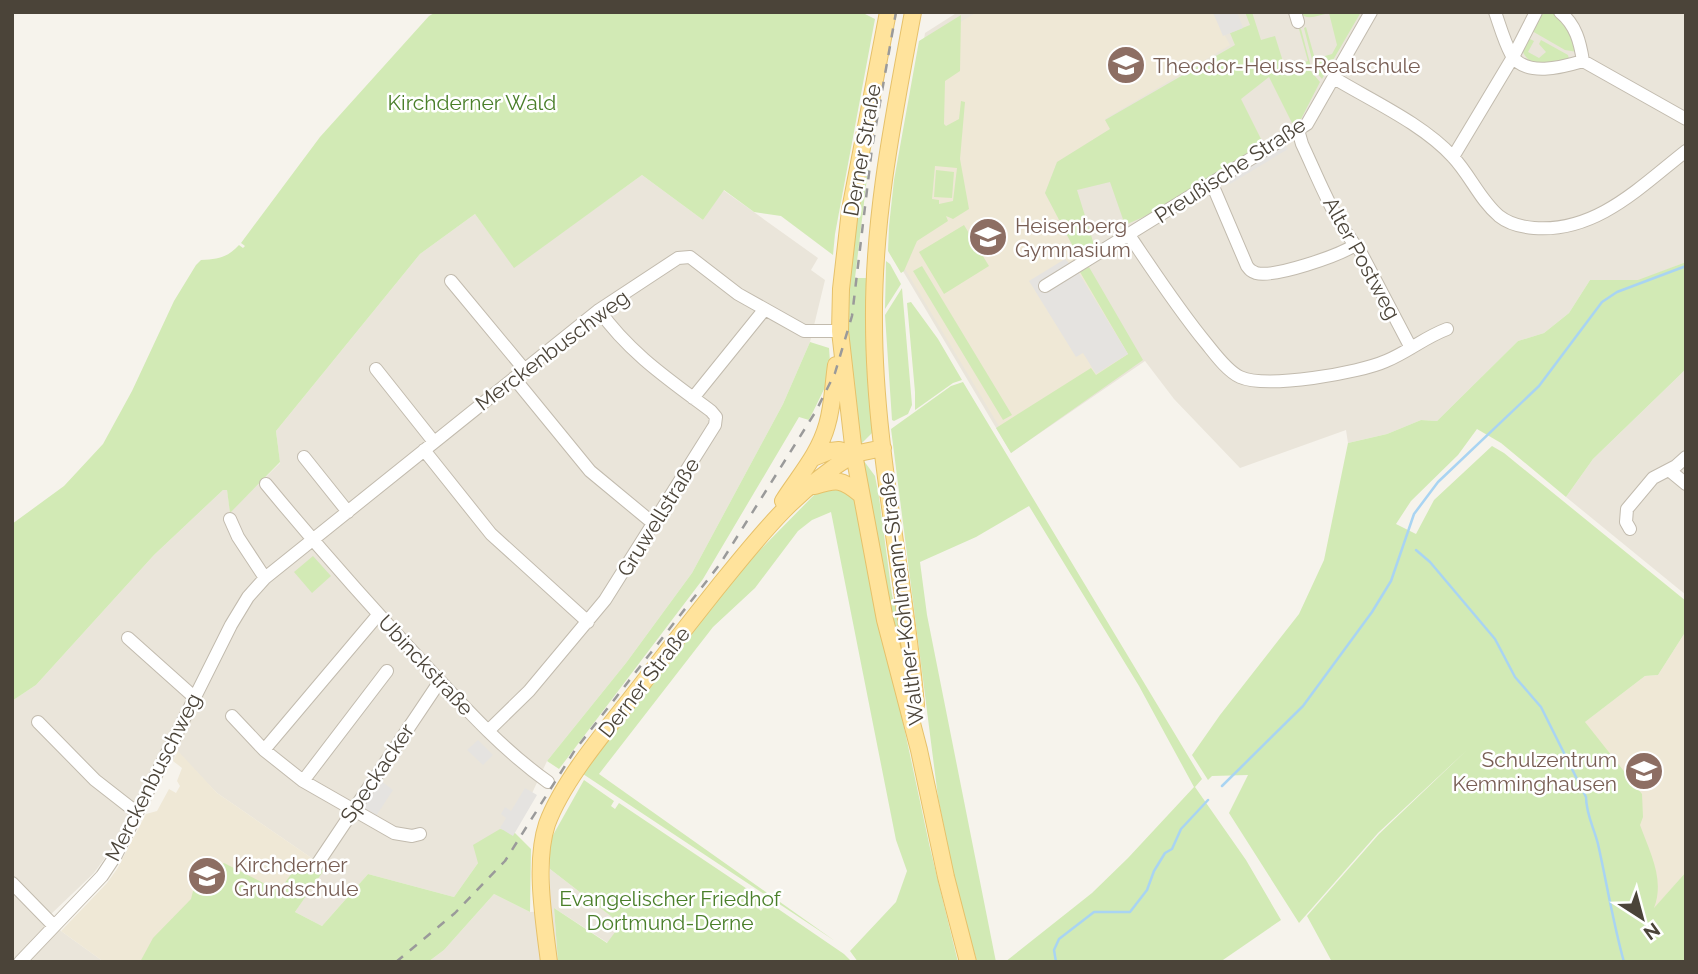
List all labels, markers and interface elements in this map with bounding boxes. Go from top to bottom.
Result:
school or university icon: Theodor-Heuss-Realschule [1105,44,1147,86]
place label: Theodor-Heuss-Realschule [1153,53,1420,78]
street label: Derner Straße [838,82,886,218]
park label: Kirchderner Wald [388,90,556,115]
street label: Preußische Straße [1150,112,1310,228]
street label: Alter Postweg [1318,193,1406,323]
place label: Heisenberg Gymnasium [1015,213,1131,262]
school or university icon: Heisenberg Gymnasium [967,216,1009,258]
street label: Merckenbuschweg [470,284,634,416]
street label: Gruwellstraße [612,453,704,581]
street label: Walther-Kohlmann-Straße [873,471,929,727]
street label: Ubinckstraße [373,610,479,720]
street label: Derner Straße [593,622,695,742]
street label: Merckenbuschweg [100,689,206,865]
street label: Speckacker [335,718,420,827]
place label: Schulzentrum Kemminghausen [1453,747,1617,796]
school or university icon: Schulzentrum Kemminghausen [1623,750,1665,792]
place label: Kirchderner Grundschule [234,852,359,901]
school or university icon: Kirchderner Grundschule [186,855,228,897]
north arrow [1607,883,1677,953]
park label: Evangelischer Friedhof Dortmund-Derne [559,886,782,935]
text: N [1640,919,1664,945]

